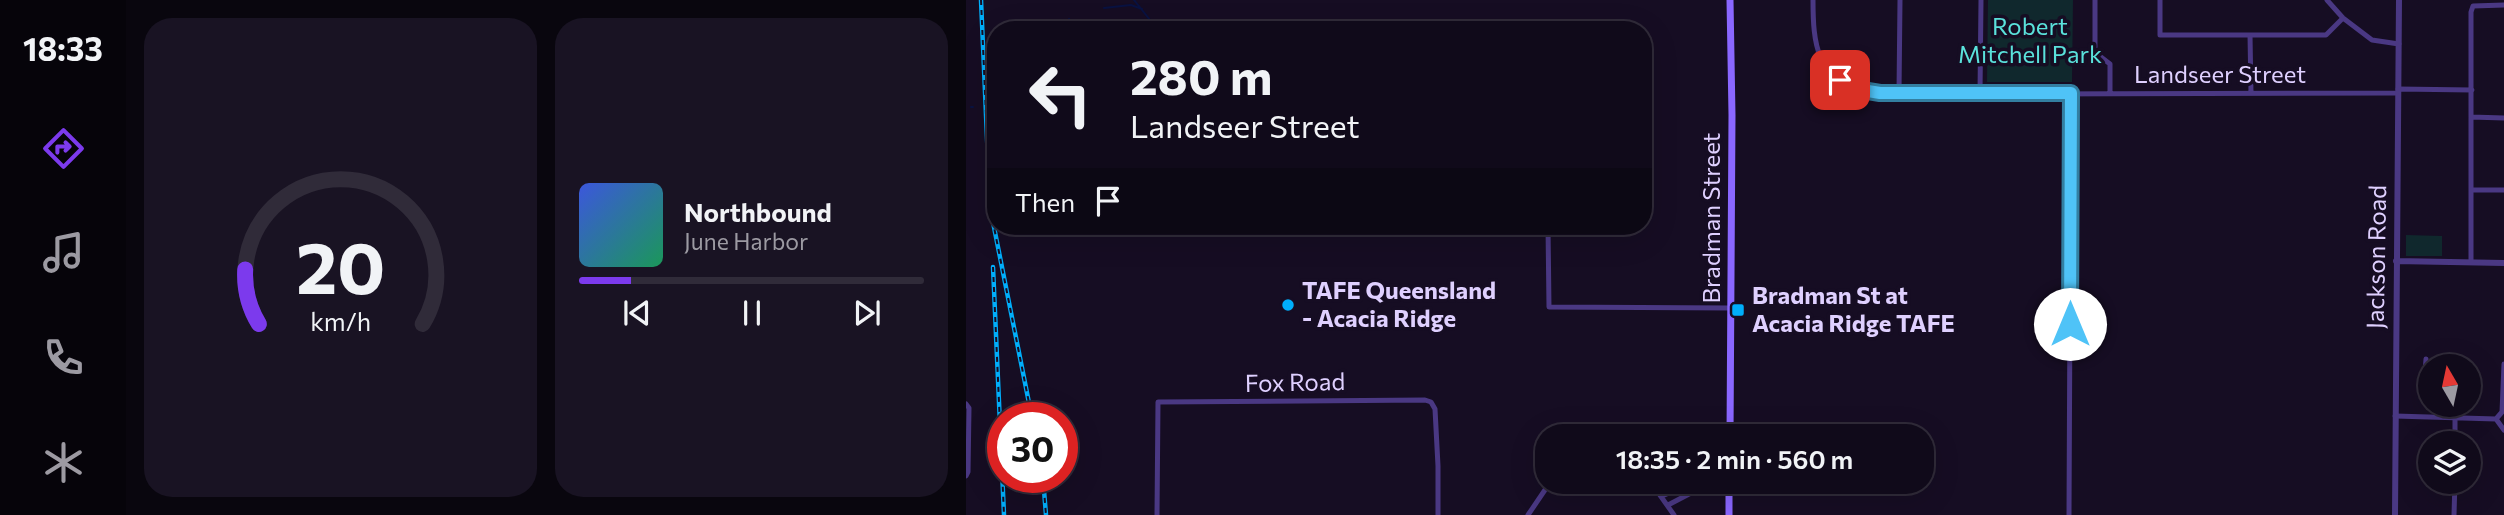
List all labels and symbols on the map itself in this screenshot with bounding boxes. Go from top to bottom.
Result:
park label: Robert Mitchell Park [1958,11,2102,68]
pin [1810,50,1870,110]
street label: Landseer Street [2134,59,2306,88]
street label: Bradman Street [1696,132,1725,303]
street label: Jackson Road [2360,185,2391,329]
place label: TAFE Queensland - Acacia Ridge [1302,275,1496,332]
place label: Bradman St at Acacia Ridge TAFE [1752,280,1955,337]
position arrow [2033,287,2107,361]
marker: TAFE Queensland - Acacia Ridge [1280,297,1296,313]
marker: Bradman St at Acacia Ridge TAFE [1730,302,1746,318]
north arrow [2418,354,2482,416]
street label: Fox Road [1245,366,1345,397]
speed limit sign: 30 [987,402,1078,493]

